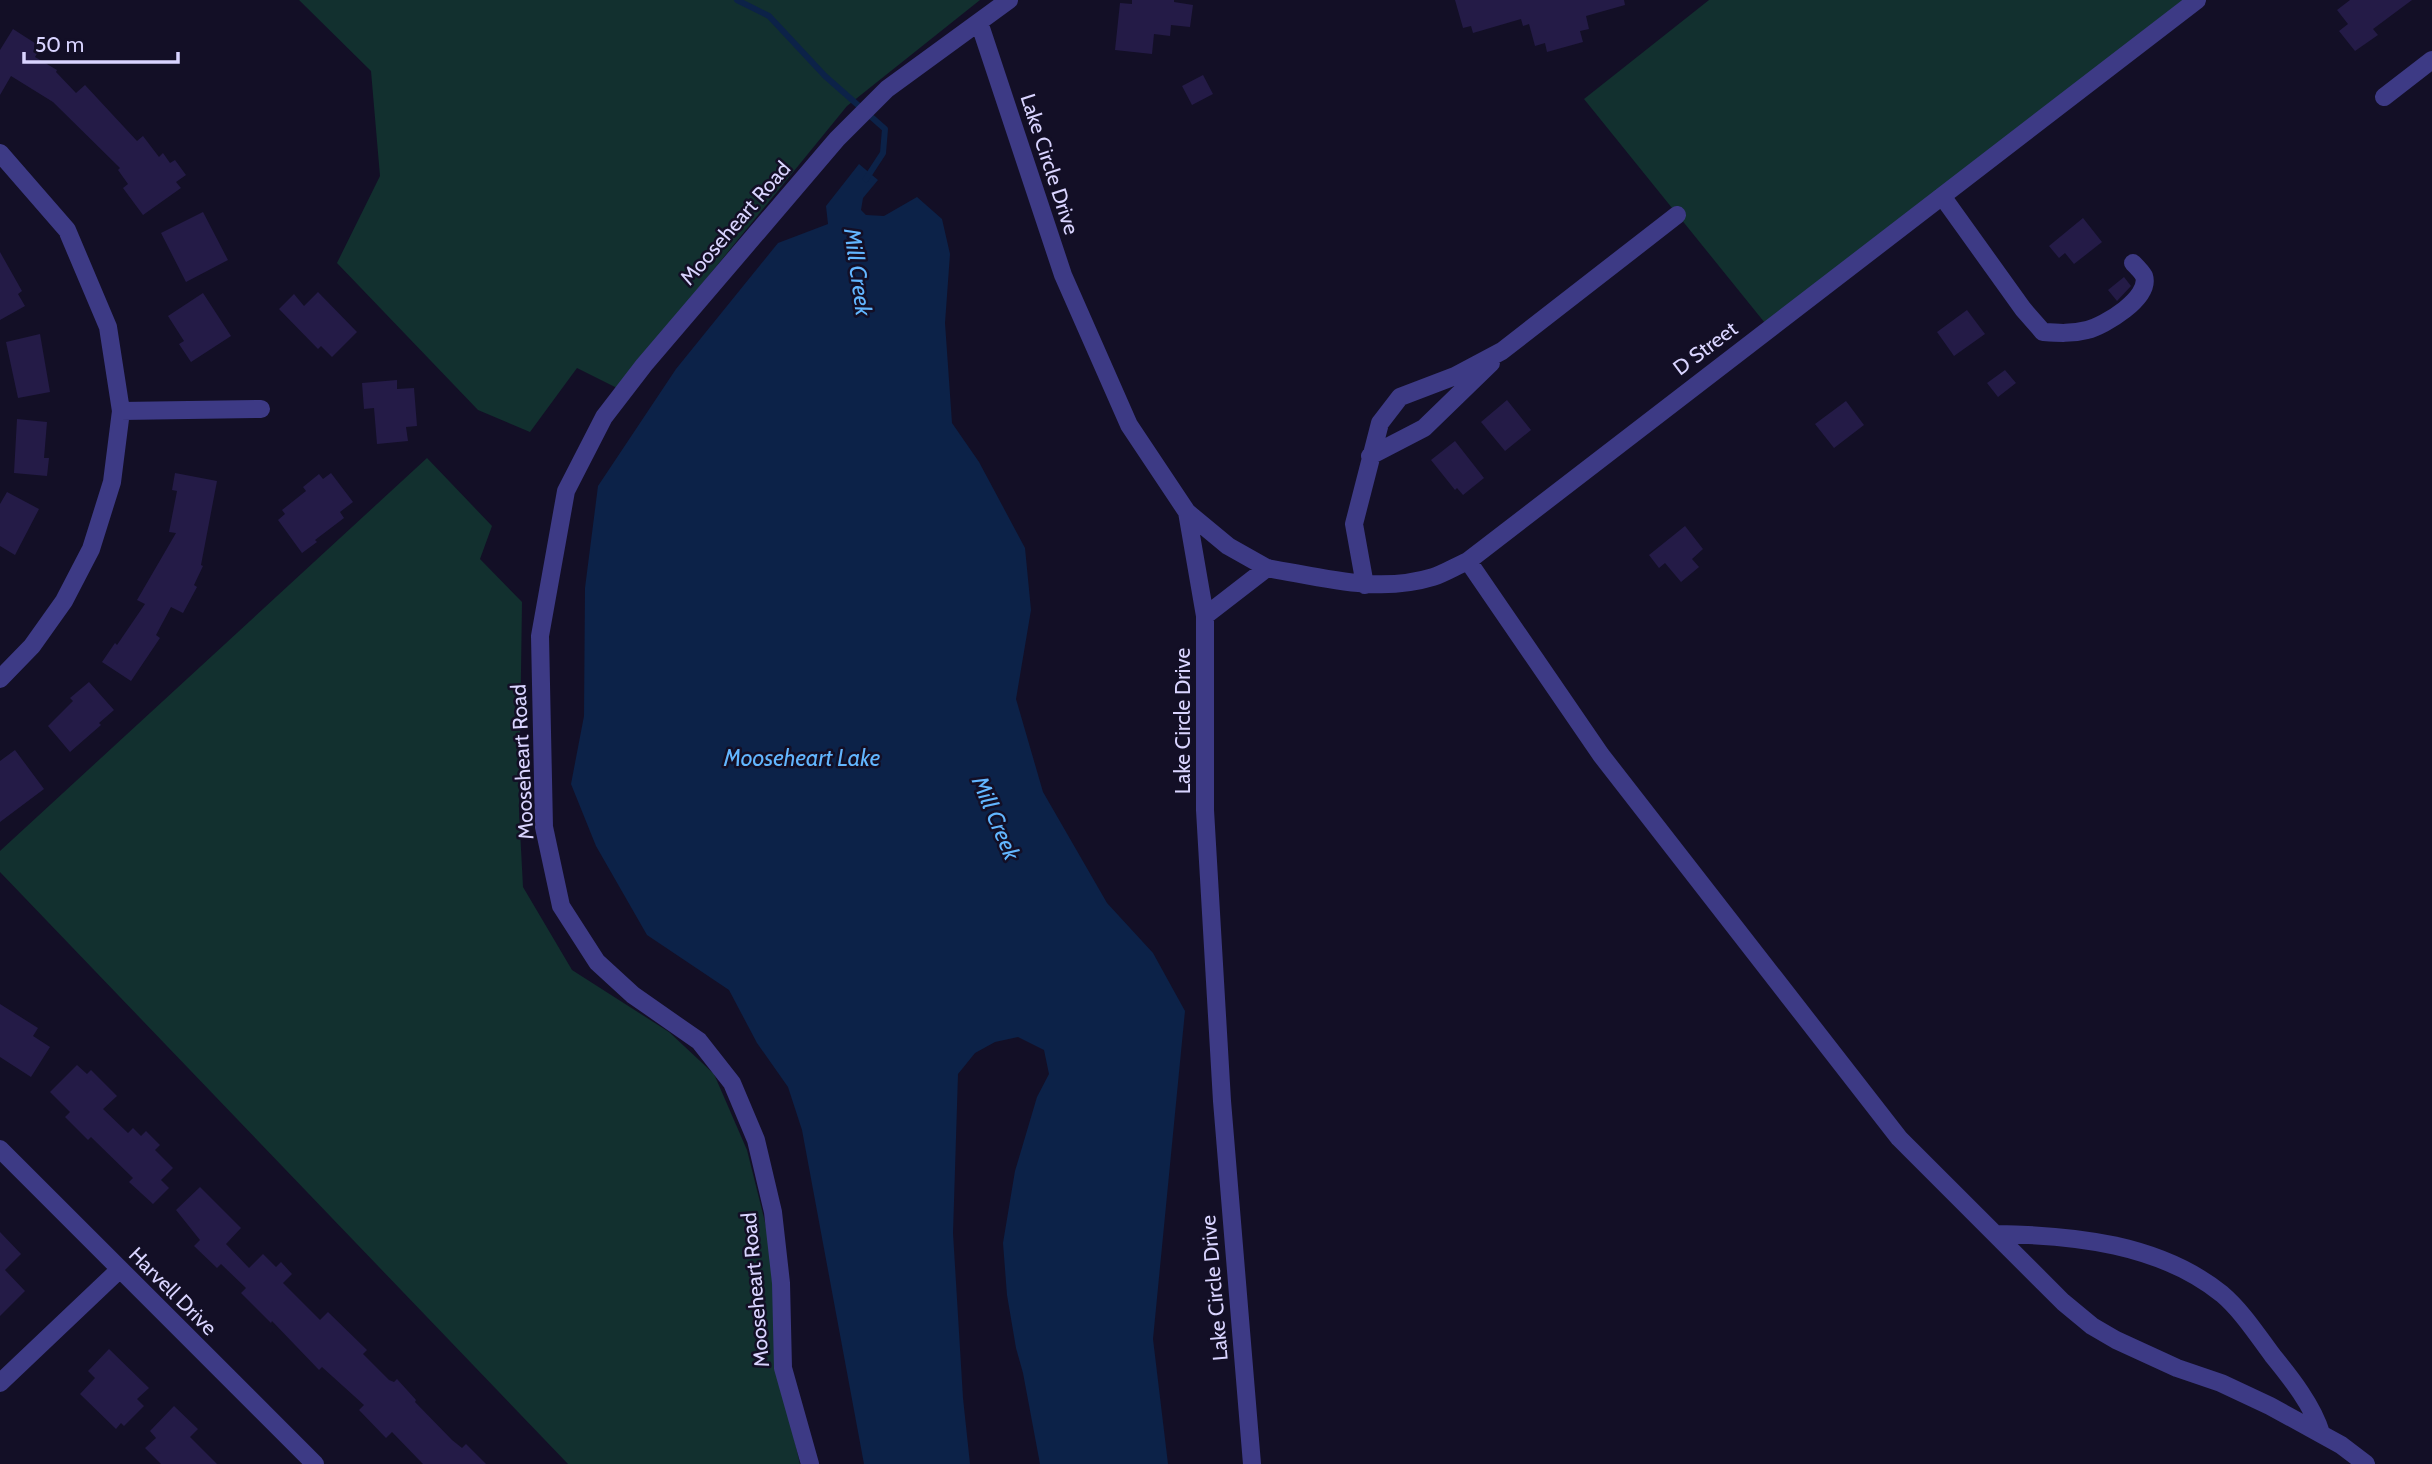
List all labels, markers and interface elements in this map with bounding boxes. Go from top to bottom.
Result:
scale bar [24,21,178,65]
text: 50 m [35,32,84,57]
street label: Lake Circle Drive [1015,91,1085,238]
street label: Mooseheart Road [675,156,795,290]
water label: Mill Creek [838,225,878,319]
street label: D Street [1668,316,1742,380]
street label: Lake Circle Drive [1170,648,1195,794]
street label: Mooseheart Road [505,684,539,840]
water label: Mooseheart Lake [723,744,880,772]
water label: Mill Creek [965,771,1027,865]
street label: Mooseheart Road [736,1211,774,1369]
street label: Lake Circle Drive [1195,1214,1233,1362]
street label: Harvell Drive [124,1242,222,1340]

